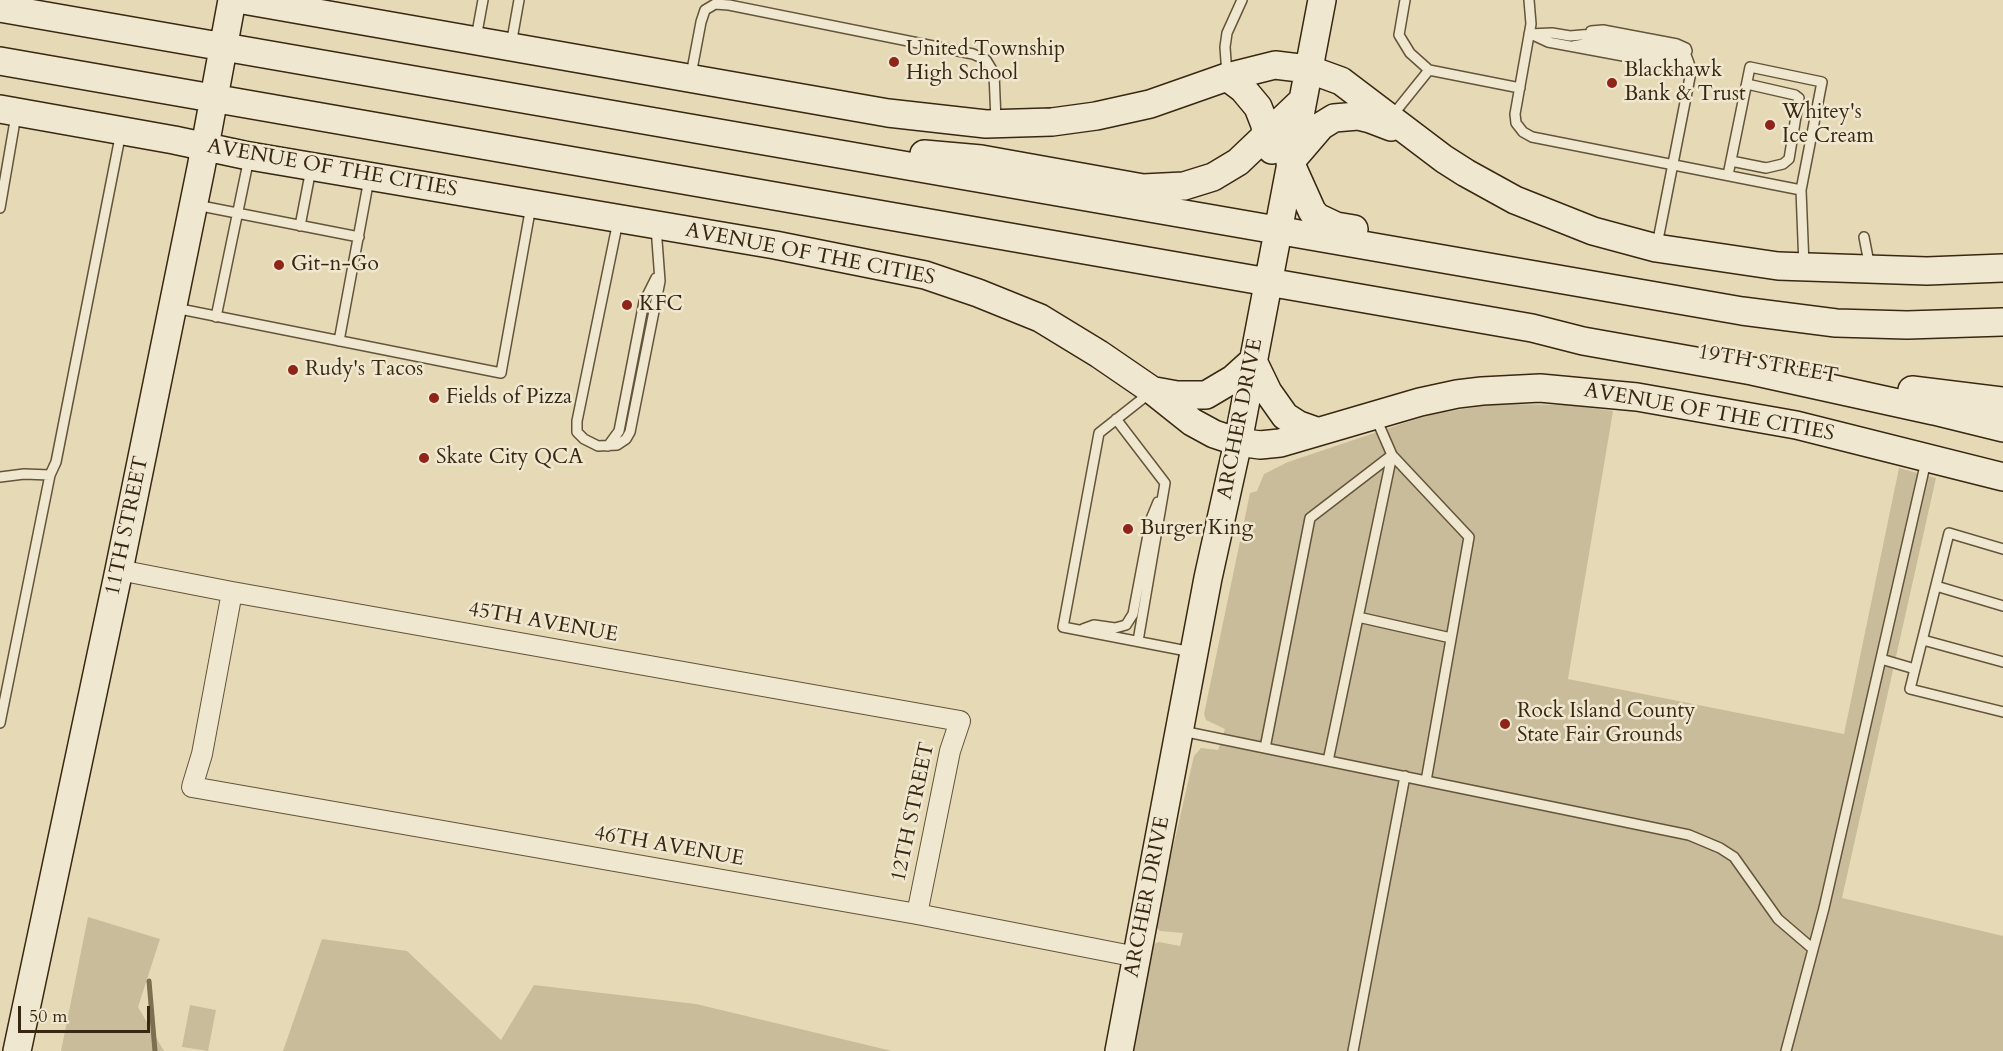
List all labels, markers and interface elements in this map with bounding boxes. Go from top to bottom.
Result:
place label: United Township High School [906,37,1065,87]
marker: United Township High School [887,55,901,69]
place label: Blackhawk Bank & Trust [1624,58,1746,108]
marker: Blackhawk Bank & Trust [1605,76,1619,90]
place label: Whitey's Ice Cream [1782,100,1874,150]
marker: Whitey's Ice Cream [1763,118,1777,132]
street label: AVENUE OF THE CITIES [205,135,459,203]
street label: AVENUE OF THE CITIES [683,218,937,292]
place label: Git-n-Go [291,252,379,278]
marker: Git-n-Go [272,258,286,272]
place label: KFC [639,292,683,318]
marker: KFC [620,298,634,312]
street label: ARCHER DRIVE [1213,336,1269,502]
street label: 19TH STREET [1696,340,1840,390]
place label: Rudy's Tacos [305,357,423,383]
marker: Rudy's Tacos [286,363,300,377]
street label: AVENUE OF THE CITIES [1582,379,1836,447]
place label: Fields of Pizza [446,385,572,411]
marker: Fields of Pizza [427,391,441,405]
place label: Skate City QCA [436,445,583,471]
marker: Skate City QCA [417,451,431,465]
street label: 11TH STREET [101,454,155,598]
place label: Burger King [1140,516,1253,542]
marker: Burger King [1121,522,1135,536]
street label: 45TH AVENUE [466,597,620,649]
place label: Rock Island County State Fair Grounds [1517,699,1695,749]
marker: Rock Island County State Fair Grounds [1498,717,1512,731]
street label: 12TH STREET [887,740,941,884]
street label: ARCHER DRIVE [1120,814,1176,980]
street label: 46TH AVENUE [592,821,746,873]
scale bar [21,994,153,1032]
text: 50 m [29,1004,68,1029]

